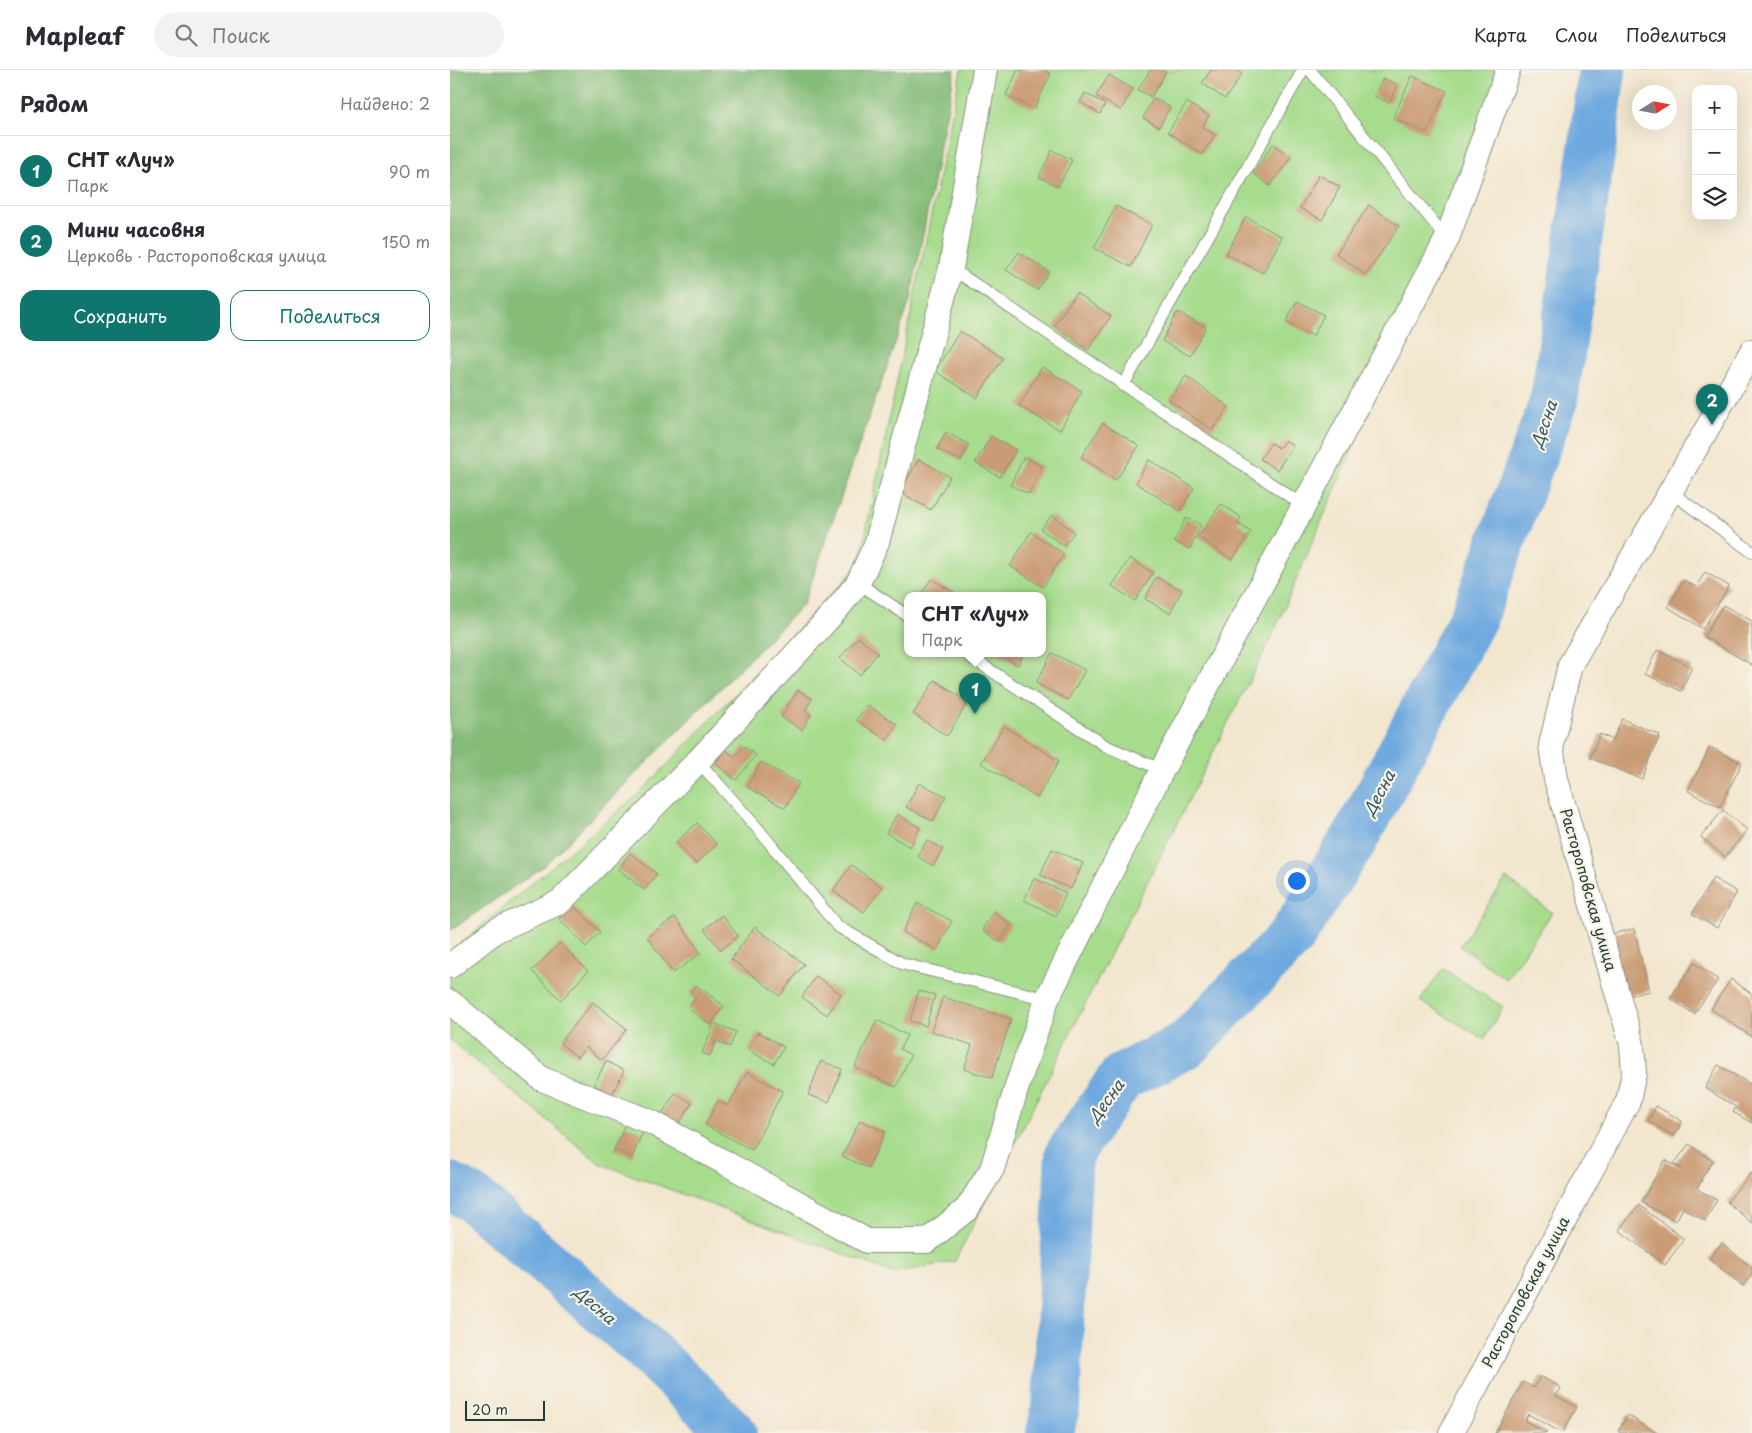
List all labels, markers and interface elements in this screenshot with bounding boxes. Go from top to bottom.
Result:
search box [154,12,504,57]
text: Mapleaf [25,17,124,53]
icon: search [172,21,200,49]
text: Поиск [212,21,270,49]
text: Карта [1474,21,1527,48]
text: Слои [1555,21,1598,48]
text: Поделиться [1626,21,1727,48]
north arrow [1632,85,1677,130]
map controls [1692,85,1737,220]
button: + [1692,85,1737,130]
text: Рядом [20,87,88,119]
text: Найдено: 2 [340,91,430,115]
button: − [1692,130,1737,175]
text: СНТ «Луч» [67,145,174,173]
text: 1 [32,159,40,183]
text: 90 m [389,159,430,183]
text: Парк [67,173,108,197]
button: layers [1692,175,1737,220]
text: Мини часовня [67,215,205,243]
text: 2 [30,229,42,253]
text: 150 m [382,229,430,253]
text: Церковь · Растороповская улица [67,243,326,267]
button: Сохранить [20,290,220,341]
button: Поделиться [230,290,430,341]
pin: 2 [1696,384,1728,425]
water label: Десна [1523,396,1563,452]
popup [904,592,1046,657]
text: СНТ «Луч» [921,599,1029,627]
text: Парк [921,627,963,651]
pin: 1 [959,673,991,714]
water label: Десна [1355,765,1401,821]
street label: Растороповская улица [1555,806,1624,974]
your location [1284,868,1310,894]
water label: Десна [1080,1073,1130,1129]
street label: Растороповская улица [1475,1211,1575,1371]
water label: Десна [568,1278,623,1330]
scale bar [465,1398,545,1421]
text: 20 m [472,1399,508,1420]

